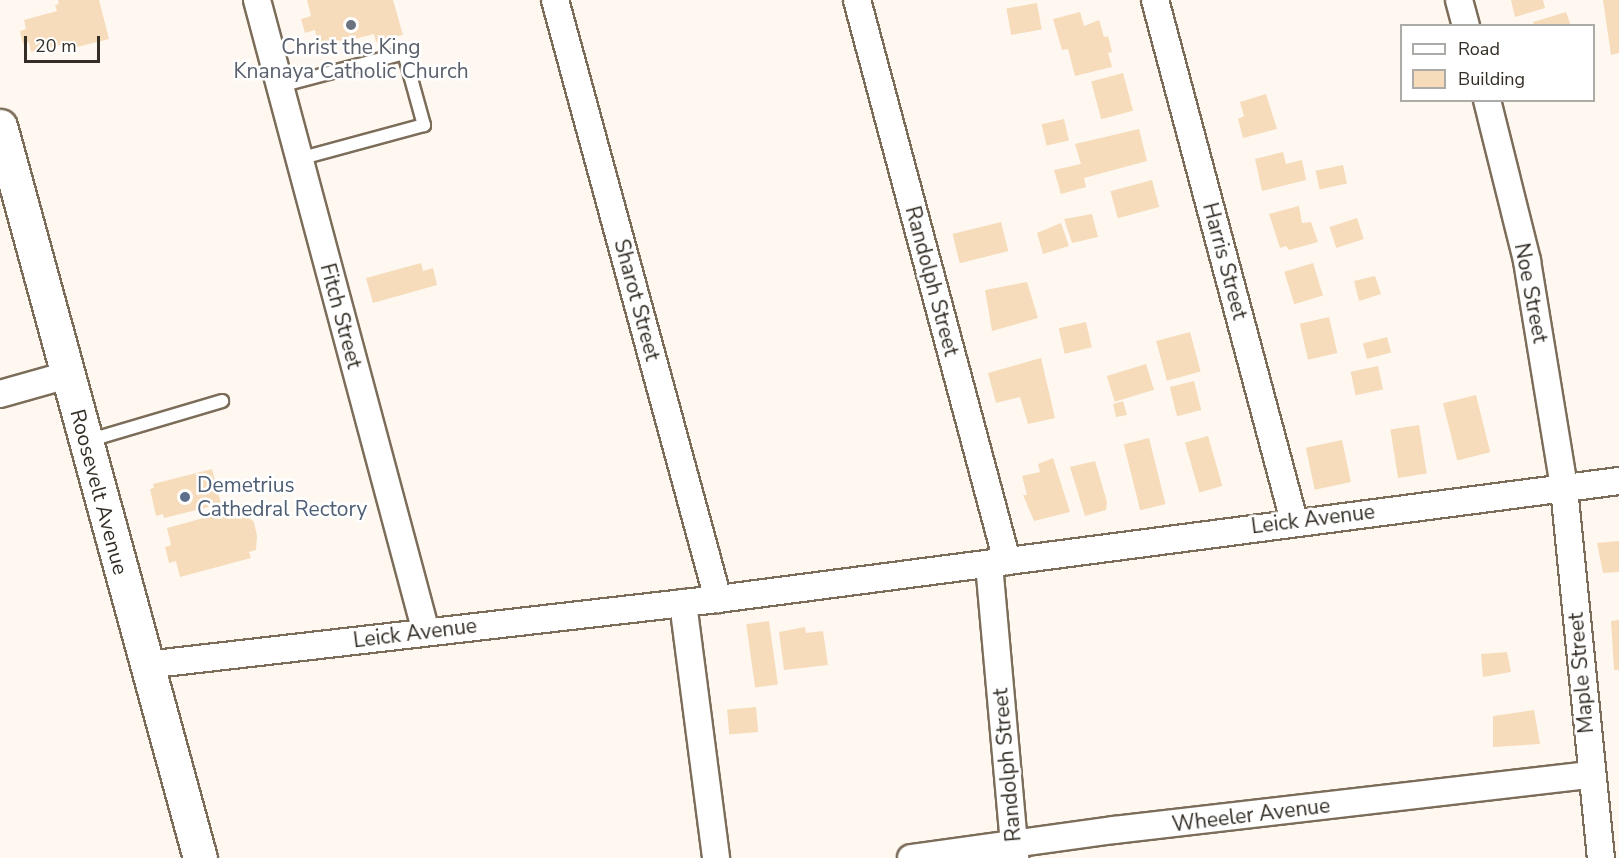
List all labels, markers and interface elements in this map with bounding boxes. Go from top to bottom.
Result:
marker: Christ the King Knanaya Catholic Church [344,18,358,32]
scale bar [27,24,104,62]
legend [1400,24,1595,102]
text: 20 m [35,34,77,58]
place label: Christ the King Knanaya Catholic Church [233,34,469,84]
text: Road [1458,37,1500,61]
text: Building [1458,67,1525,91]
street label: Harris Street [1197,200,1253,322]
street label: Randolph Street [900,203,964,359]
street label: Sharot Street [609,236,665,364]
street label: Noe Street [1509,241,1553,345]
street label: Fitch Street [315,261,367,371]
street label: Roosevelt Avenue [65,406,133,578]
place label: Demetrius Cathedral Rectory [197,472,367,522]
marker: Demetrius Cathedral Rectory [178,490,192,504]
street label: Leick Avenue [1250,499,1376,539]
street label: Maple Street [1563,611,1599,735]
street label: Leick Avenue [352,613,478,653]
street label: Randolph Street [988,687,1026,843]
street label: Wheeler Avenue [1171,793,1331,837]

